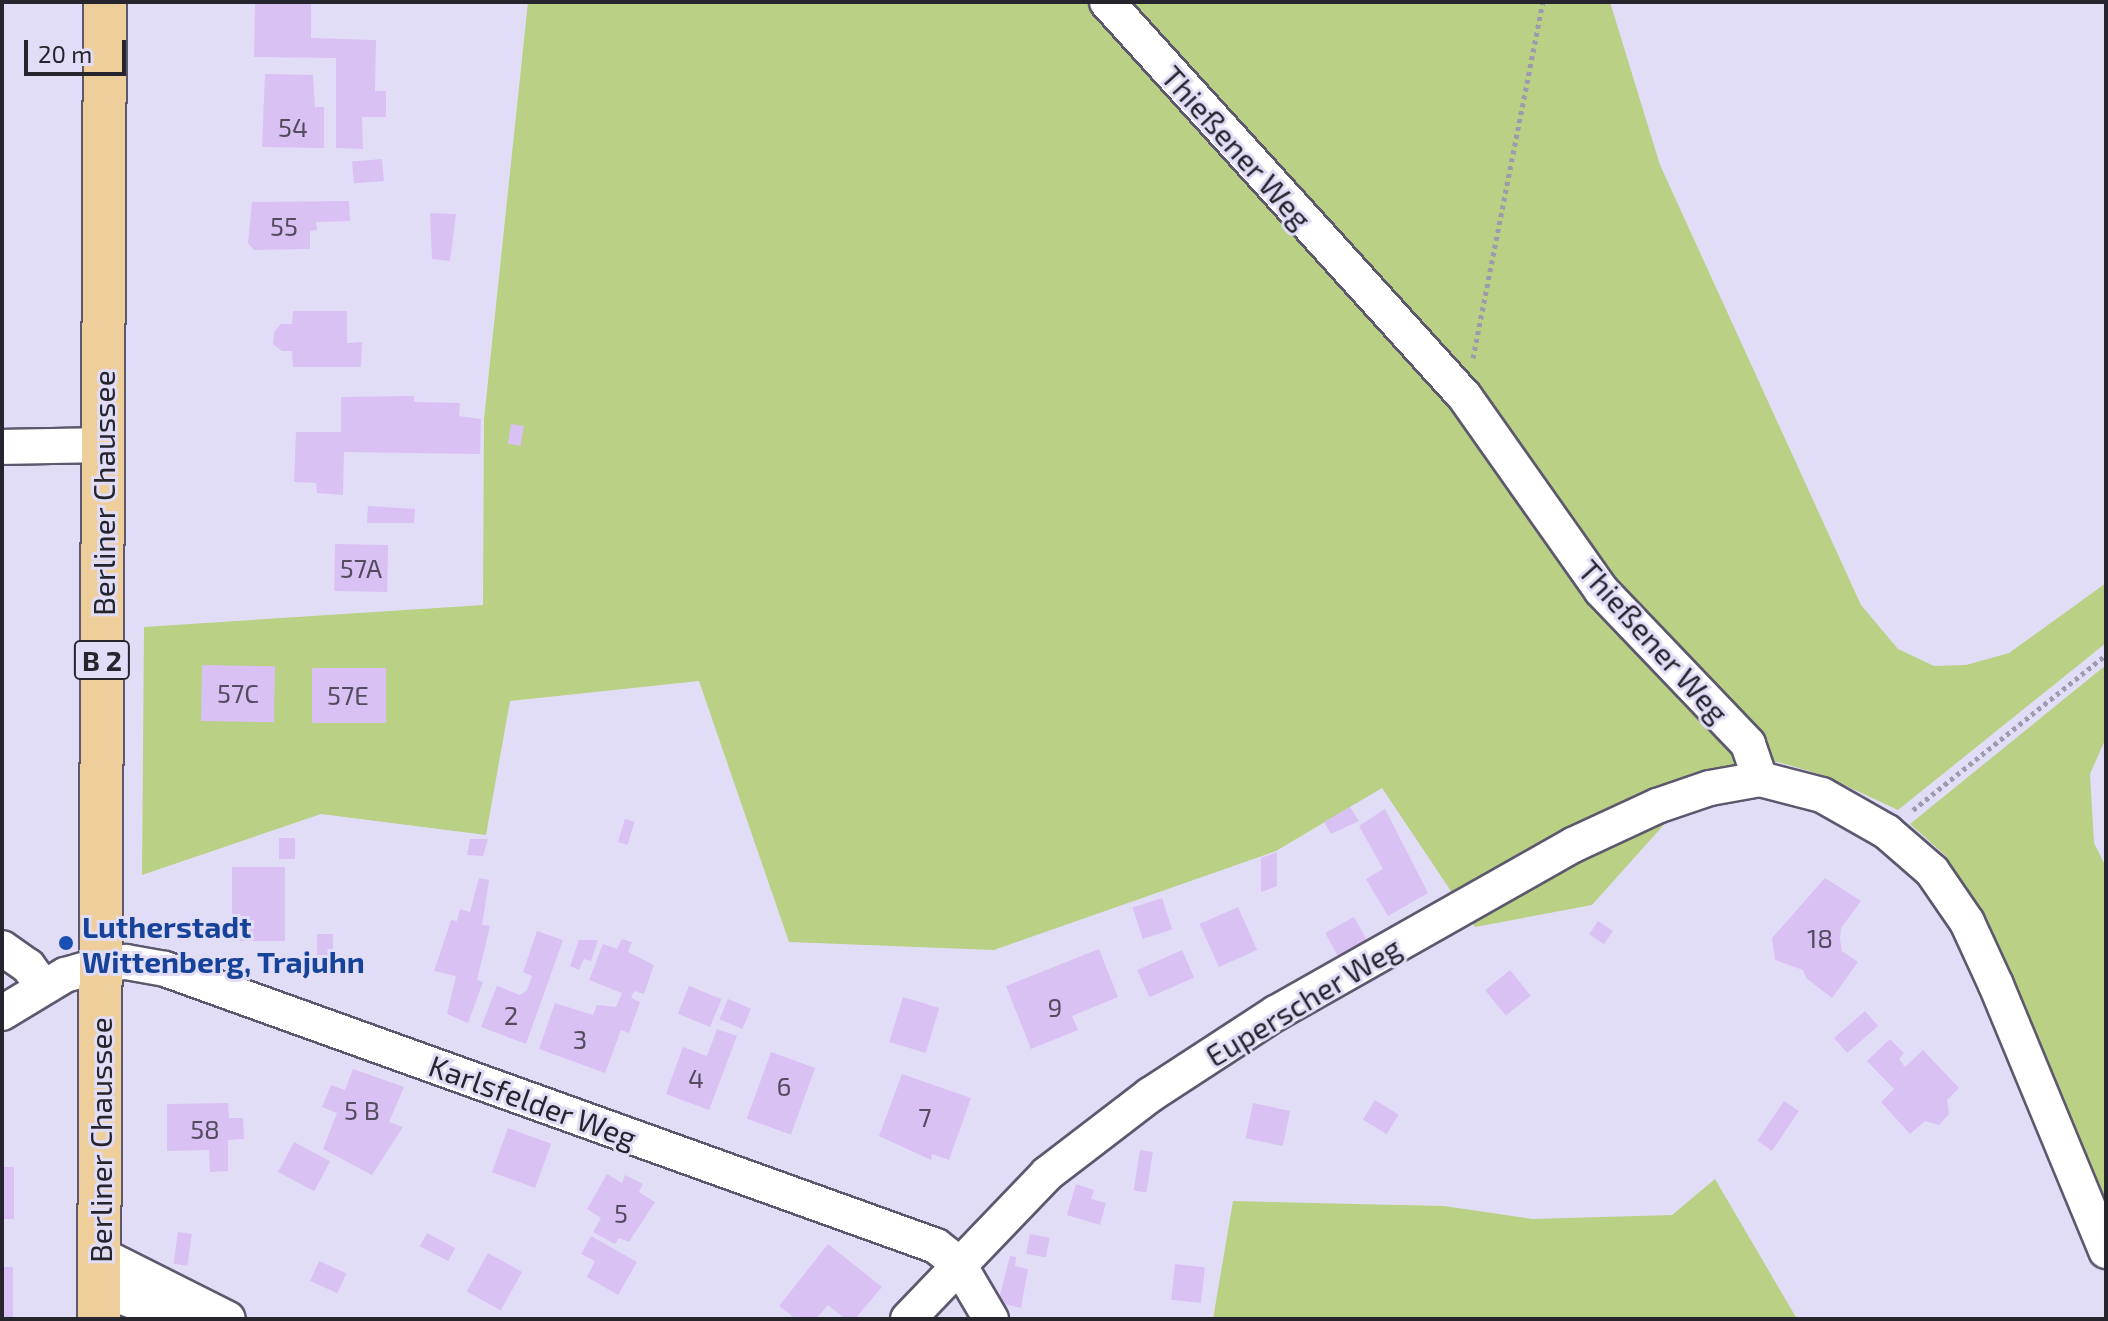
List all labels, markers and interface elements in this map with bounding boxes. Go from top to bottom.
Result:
scale bar [28,24,130,74]
text: 20 m [38,39,92,68]
street label: Thießener Weg [1154,58,1320,236]
house number: 54 [278,111,308,143]
house number: 55 [270,210,298,242]
street label: Berliner Chaussee [85,370,121,616]
house number: 57A [340,552,382,584]
street label: Thießener Weg [1571,552,1737,730]
road number: B 2 [72,636,132,684]
house number: 57C [217,677,259,709]
house number: 57E [327,679,369,711]
place label: Lutherstadt Wittenberg, Trajuhn [82,908,366,978]
house number: 18 [1807,922,1833,954]
street label: Euperscher Weg [1198,928,1408,1074]
marker: Lutherstadt Wittenberg, Trajuhn [57,934,75,952]
house number: 9 [1048,991,1062,1023]
house number: 2 [504,999,518,1031]
street label: Berliner Chaussee [82,1017,118,1263]
house number: 3 [573,1023,587,1055]
street label: Karlsfelder Weg [424,1047,642,1155]
house number: 4 [688,1062,704,1094]
house number: 6 [777,1070,791,1102]
house number: 5 B [344,1094,380,1126]
house number: 7 [918,1101,932,1133]
house number: 58 [190,1113,220,1145]
house number: 5 [614,1197,628,1229]

